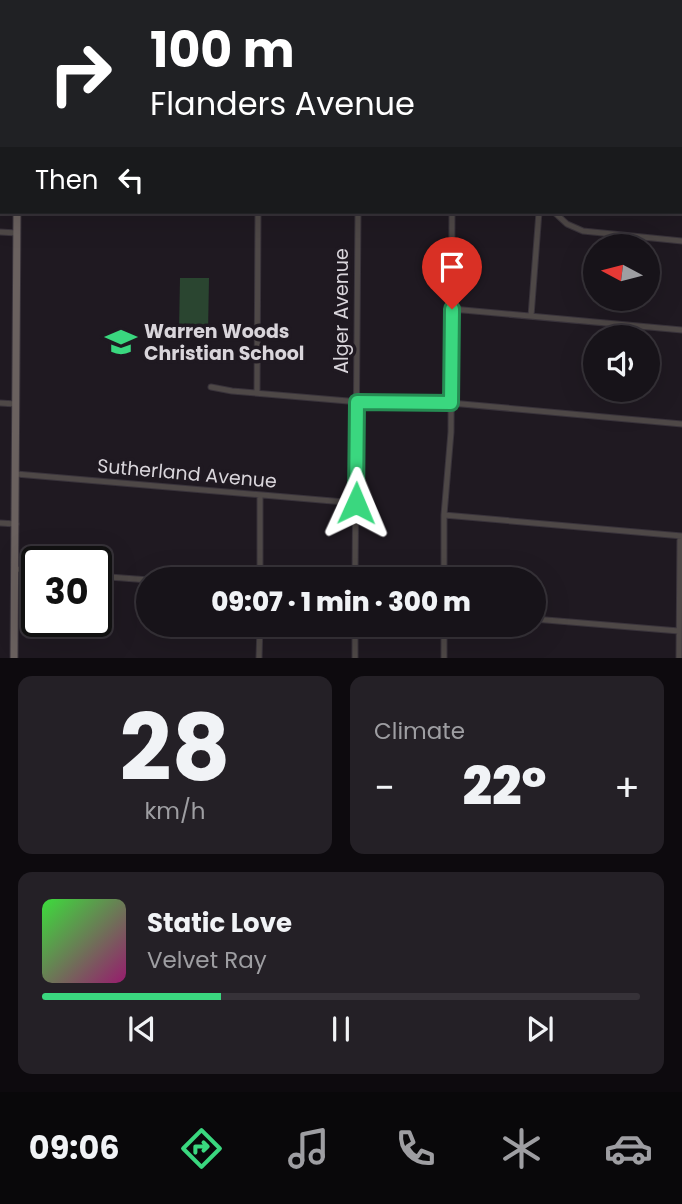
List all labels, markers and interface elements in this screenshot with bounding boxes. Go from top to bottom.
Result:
text: 100 m [150,16,295,84]
icon: right [35,28,126,119]
text: Flanders Avenue [150,81,415,126]
icon: left [112,161,150,199]
text: Then [35,162,98,198]
north arrow [583,234,660,312]
map controls [583,234,660,402]
pin [422,237,482,309]
street label: Alger Avenue [328,248,355,374]
icon: arrive [433,248,471,286]
place label: Warren Woods Christian School [144,318,304,367]
school or university icon: Warren Woods Christian School [104,325,138,359]
button: sound [583,325,660,402]
street label: Sutherland Avenue [96,452,278,495]
position arrow [319,466,393,540]
speed limit sign: 30 [21,546,112,637]
text: 09:07 · 1 min · 300 m [211,584,471,620]
text: 28 [120,684,230,812]
text: Climate [374,715,465,747]
text: 22° [462,750,547,823]
text: − [374,761,395,814]
text: + [614,761,640,814]
text: km/h [144,795,206,827]
text: Static Love [147,905,292,941]
text: Velvet Ray [147,944,267,976]
icon: previous [123,1010,161,1048]
icon: pause [322,1010,360,1048]
icon: next [521,1010,559,1048]
icon: directions [177,1124,226,1173]
icon: music [284,1124,333,1173]
icon: phone [391,1124,440,1173]
icon: climate [497,1124,546,1173]
icon: car [604,1124,653,1173]
text: 09:06 [29,1125,120,1170]

